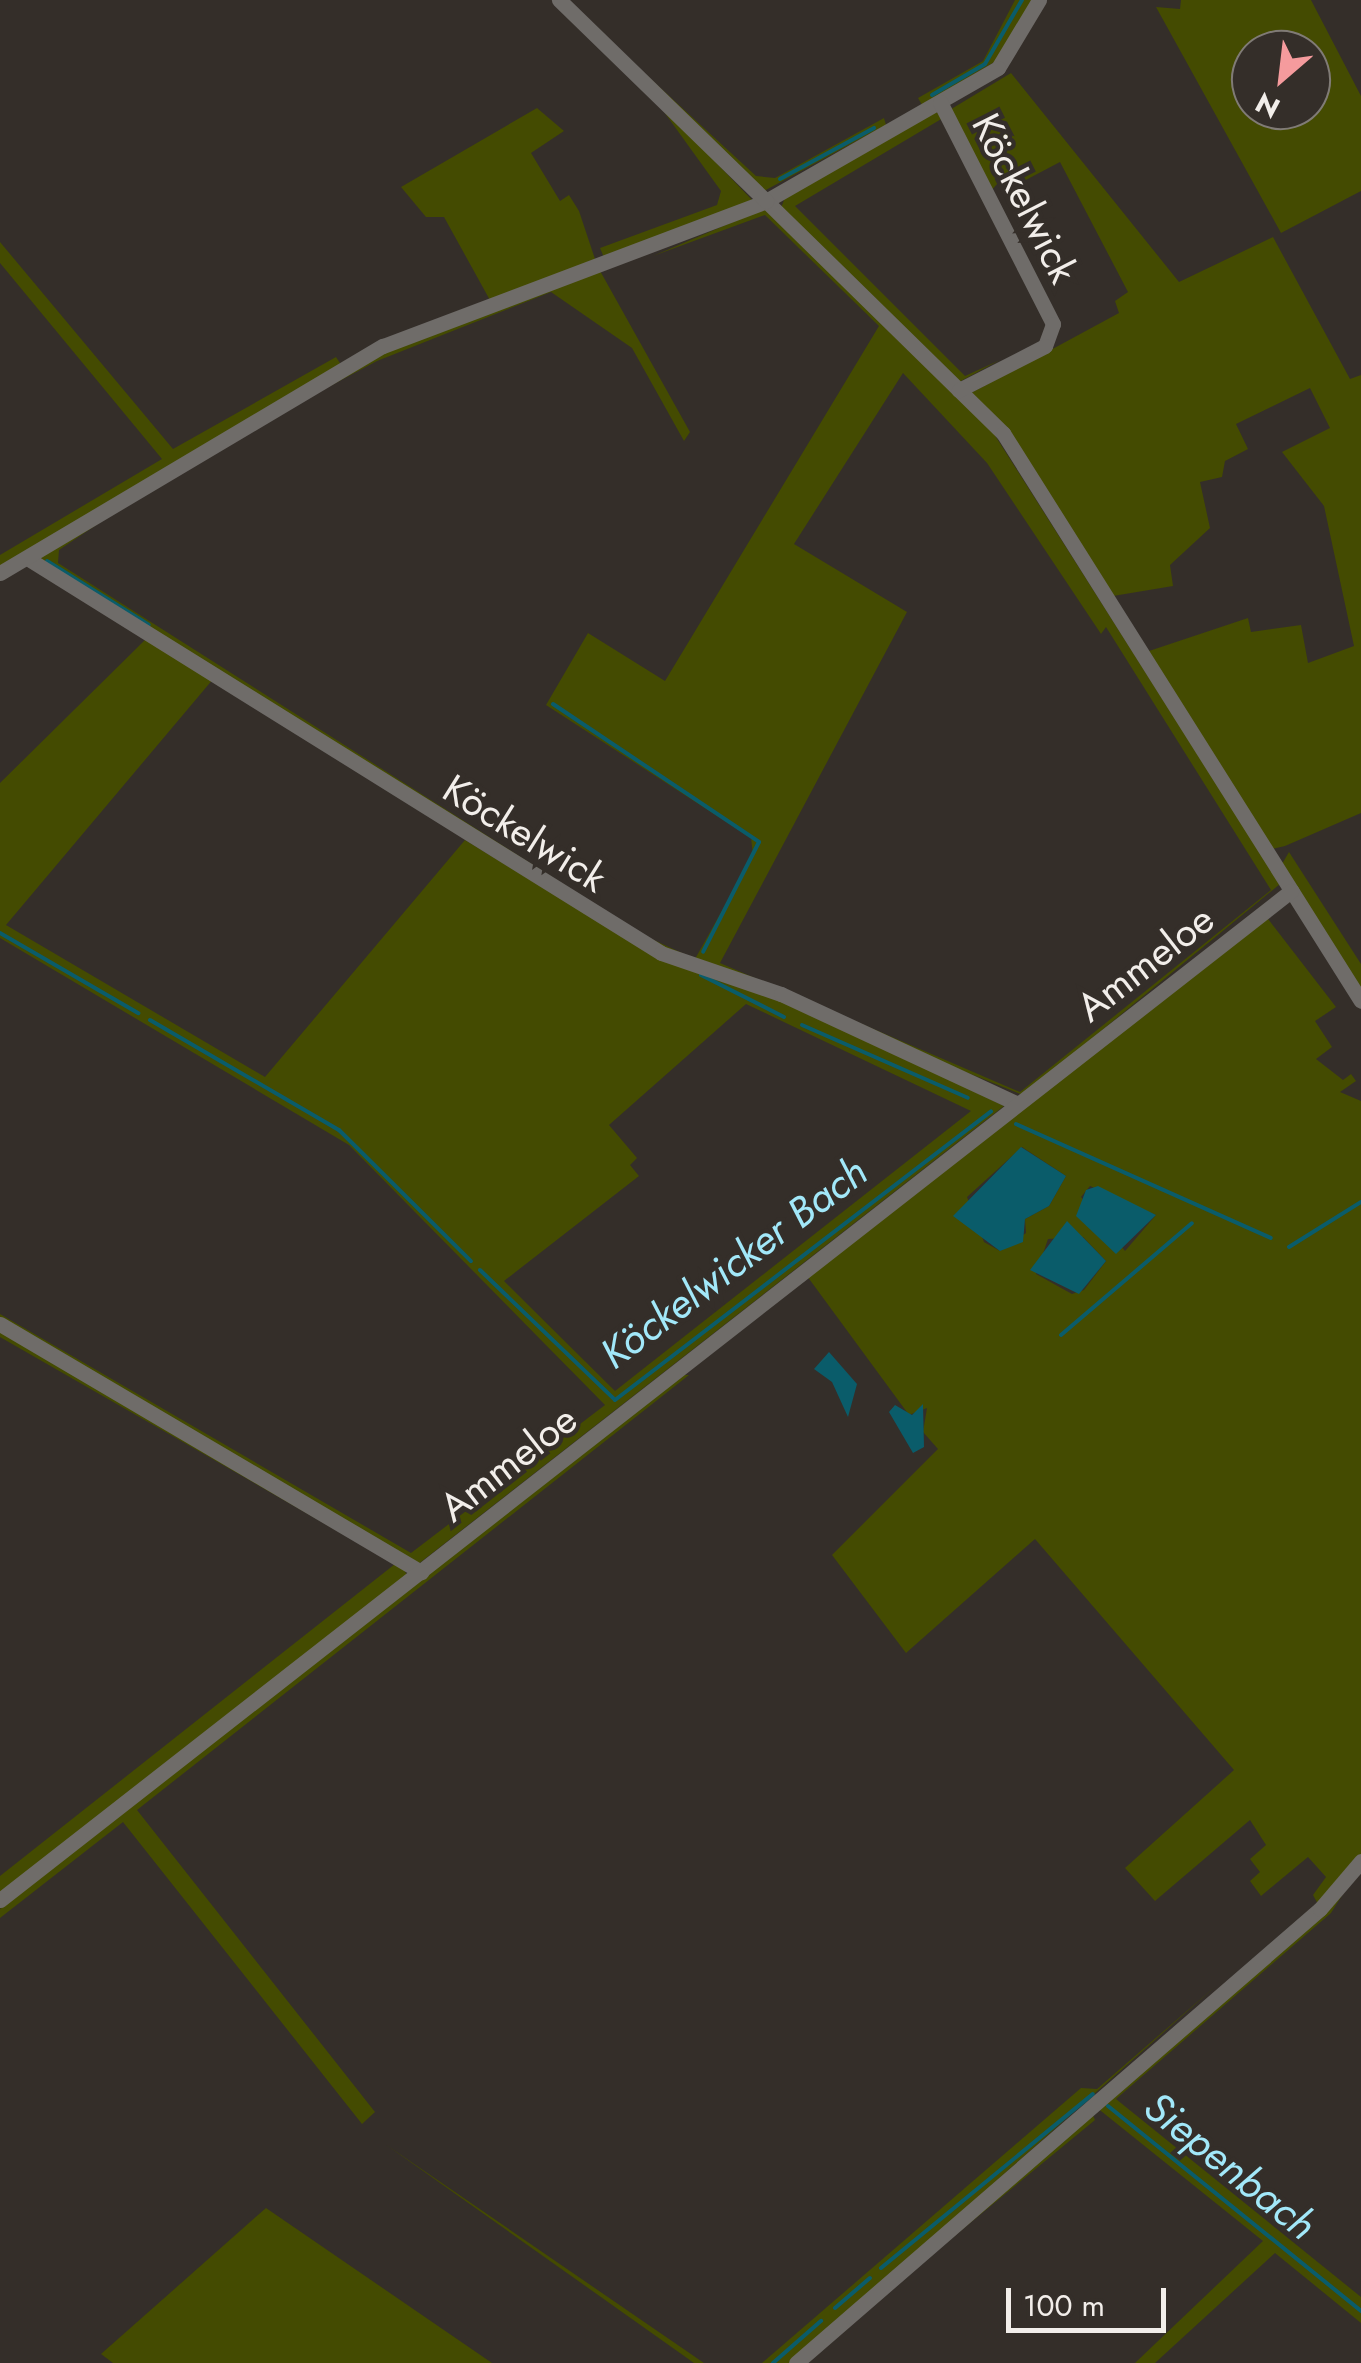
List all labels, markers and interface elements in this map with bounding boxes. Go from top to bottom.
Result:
north arrow [1231,30,1331,130]
text: N [1248,82,1287,128]
street label: Köckelwick [962,105,1088,291]
street label: Köckelwick [434,764,616,902]
street label: Ammeloe [1067,895,1223,1031]
water label: Köckelwicker Bach [591,1146,877,1380]
street label: Ammeloe [430,1395,586,1531]
water label: Siepenbach [1134,2081,1326,2251]
scale bar [1011,2268,1171,2330]
text: 100 m [1023,2284,1105,2327]

